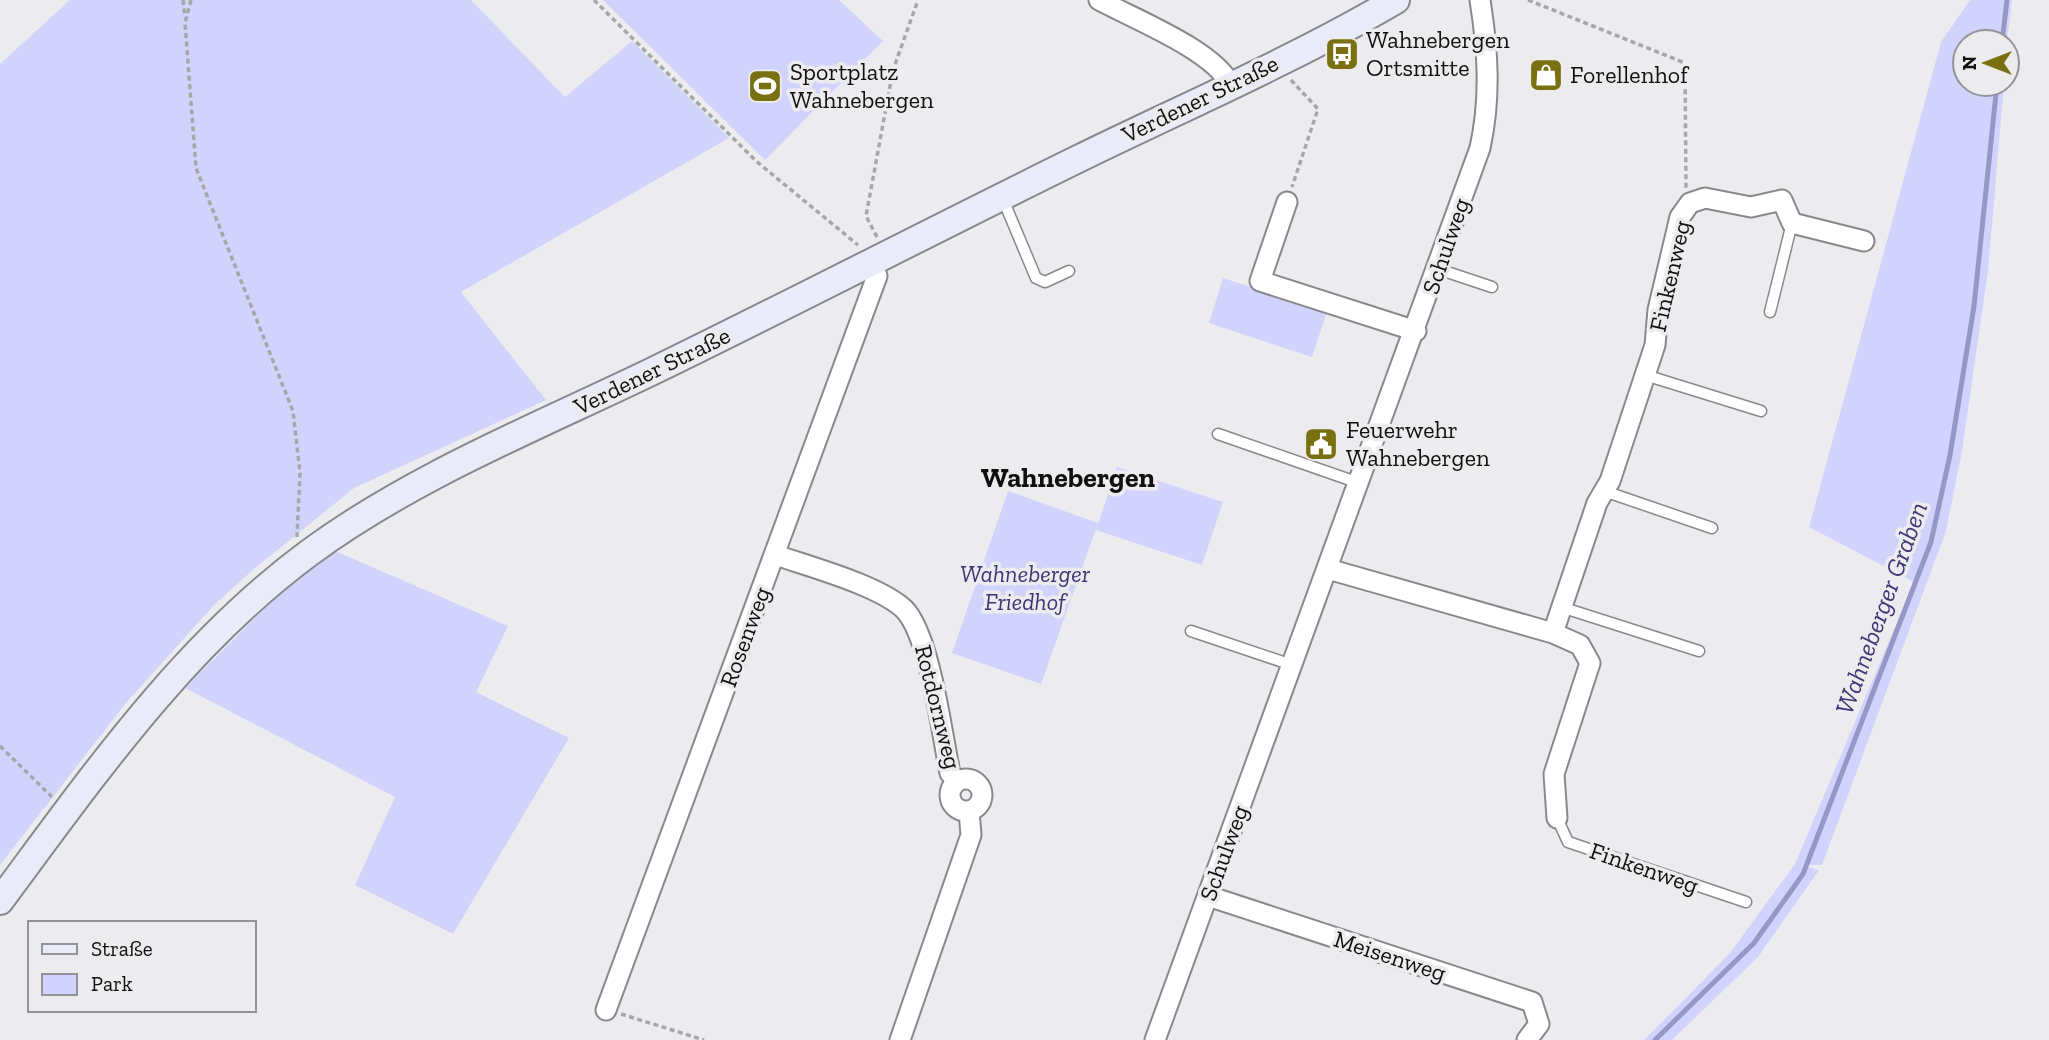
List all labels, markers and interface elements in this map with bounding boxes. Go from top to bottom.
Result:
place label: Wahnebergen Ortsmitte [1366,25,1510,82]
north arrow [1951,28,2021,98]
bus stop icon: Wahnebergen Ortsmitte [1323,35,1361,73]
street label: Verdener Straße [1116,48,1283,149]
shop icon: Forellenhof [1527,56,1565,94]
text: N [1958,56,1981,70]
place label: Sportplatz Wahnebergen [790,57,934,114]
place label: Forellenhof [1570,60,1690,89]
sports icon: Sportplatz Wahnebergen [746,67,784,105]
street label: Schulweg [1416,194,1475,298]
street label: Finkenweg [1643,218,1696,334]
street label: Verdener Straße [568,320,735,421]
place label: Feuerwehr Wahnebergen [1346,415,1490,472]
public building icon: Feuerwehr Wahnebergen [1302,425,1340,463]
district label: Wahnebergen [981,461,1155,494]
water label: Wahneberger Graben [1828,497,1934,719]
park label: Wahneberger Friedhof [960,559,1091,616]
street label: Rosenweg [713,583,776,691]
street label: Rotdornweg [909,642,968,772]
street label: Schulweg [1193,801,1254,905]
street label: Finkenweg [1586,835,1702,900]
legend [28,921,256,1012]
street label: Meisenweg [1330,924,1450,987]
text: Straße [91,936,153,961]
text: Park [91,971,133,996]

